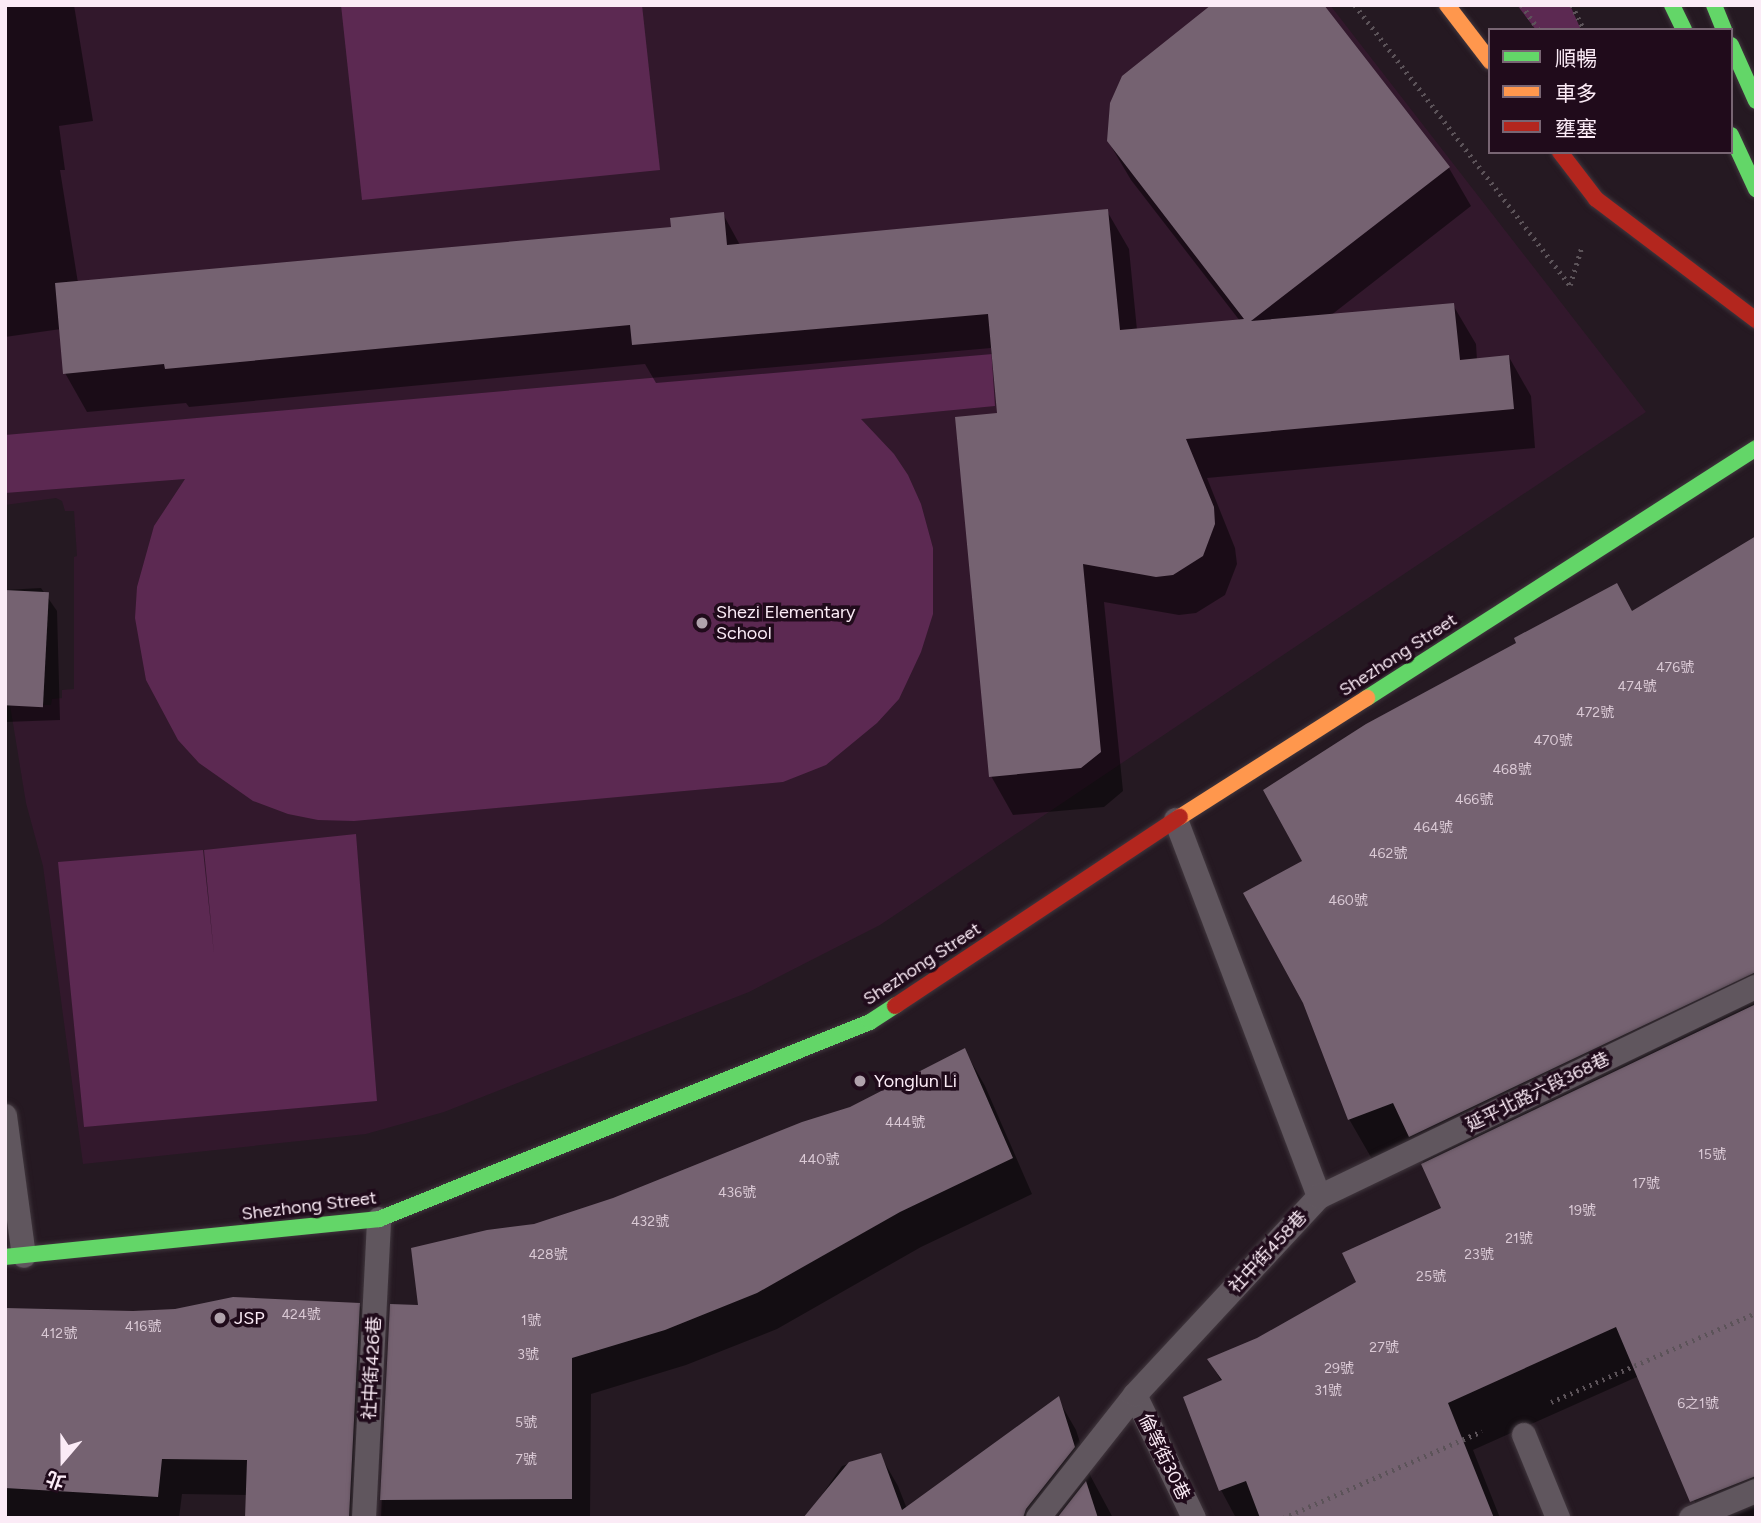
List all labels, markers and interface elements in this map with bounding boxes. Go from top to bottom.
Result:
legend [1488,28,1733,154]
text: 順暢 [1555,46,1597,71]
text: 車多 [1555,81,1597,106]
text: 壅塞 [1555,116,1597,141]
place label: Shezi Elementary School [716,602,856,644]
street label: Shezhong Street [1335,609,1461,701]
marker: Shezi Elementary School [694,615,710,631]
house number: 476號 [1656,660,1694,676]
house number: 474號 [1618,679,1656,695]
house number: 472號 [1576,705,1614,721]
house number: 470號 [1533,733,1573,749]
house number: 468號 [1492,762,1532,778]
house number: 466號 [1455,792,1493,808]
house number: 464號 [1413,820,1453,836]
house number: 462號 [1369,846,1407,862]
house number: 460號 [1328,893,1368,909]
street label: Shezhong Street [859,918,985,1010]
street label: 延平北路六段368巷 [1463,1048,1613,1136]
place label: Yonglun Li [874,1070,957,1092]
marker: Yonglun Li [852,1073,868,1089]
house number: 444號 [885,1115,925,1131]
house number: 15號 [1698,1147,1726,1163]
house number: 440號 [799,1152,839,1168]
house number: 17號 [1632,1176,1660,1192]
house number: 436號 [718,1185,756,1201]
street label: Shezhong Street [240,1187,378,1225]
house number: 19號 [1568,1203,1596,1219]
street label: 社中街458巷 [1224,1206,1312,1298]
house number: 432號 [631,1214,669,1230]
house number: 21號 [1505,1231,1533,1247]
house number: 428號 [528,1247,568,1263]
house number: 23號 [1464,1247,1494,1263]
house number: 25號 [1416,1269,1446,1285]
place label: JSP [234,1307,265,1329]
house number: 424號 [281,1307,321,1323]
marker: JSP [212,1310,228,1326]
house number: 1號 [521,1313,541,1329]
street label: 社中街426巷 [359,1316,385,1420]
house number: 416號 [125,1319,161,1335]
house number: 412號 [41,1326,77,1342]
house number: 27號 [1369,1340,1399,1356]
house number: 3號 [517,1347,539,1363]
house number: 29號 [1324,1361,1354,1377]
house number: 31號 [1314,1383,1342,1399]
house number: 6之1號 [1677,1396,1719,1412]
street label: 倫等街30巷 [1134,1410,1194,1504]
house number: 5號 [515,1415,537,1431]
north arrow [28,1425,98,1495]
house number: 7號 [515,1452,537,1468]
text: 北 [43,1466,69,1494]

